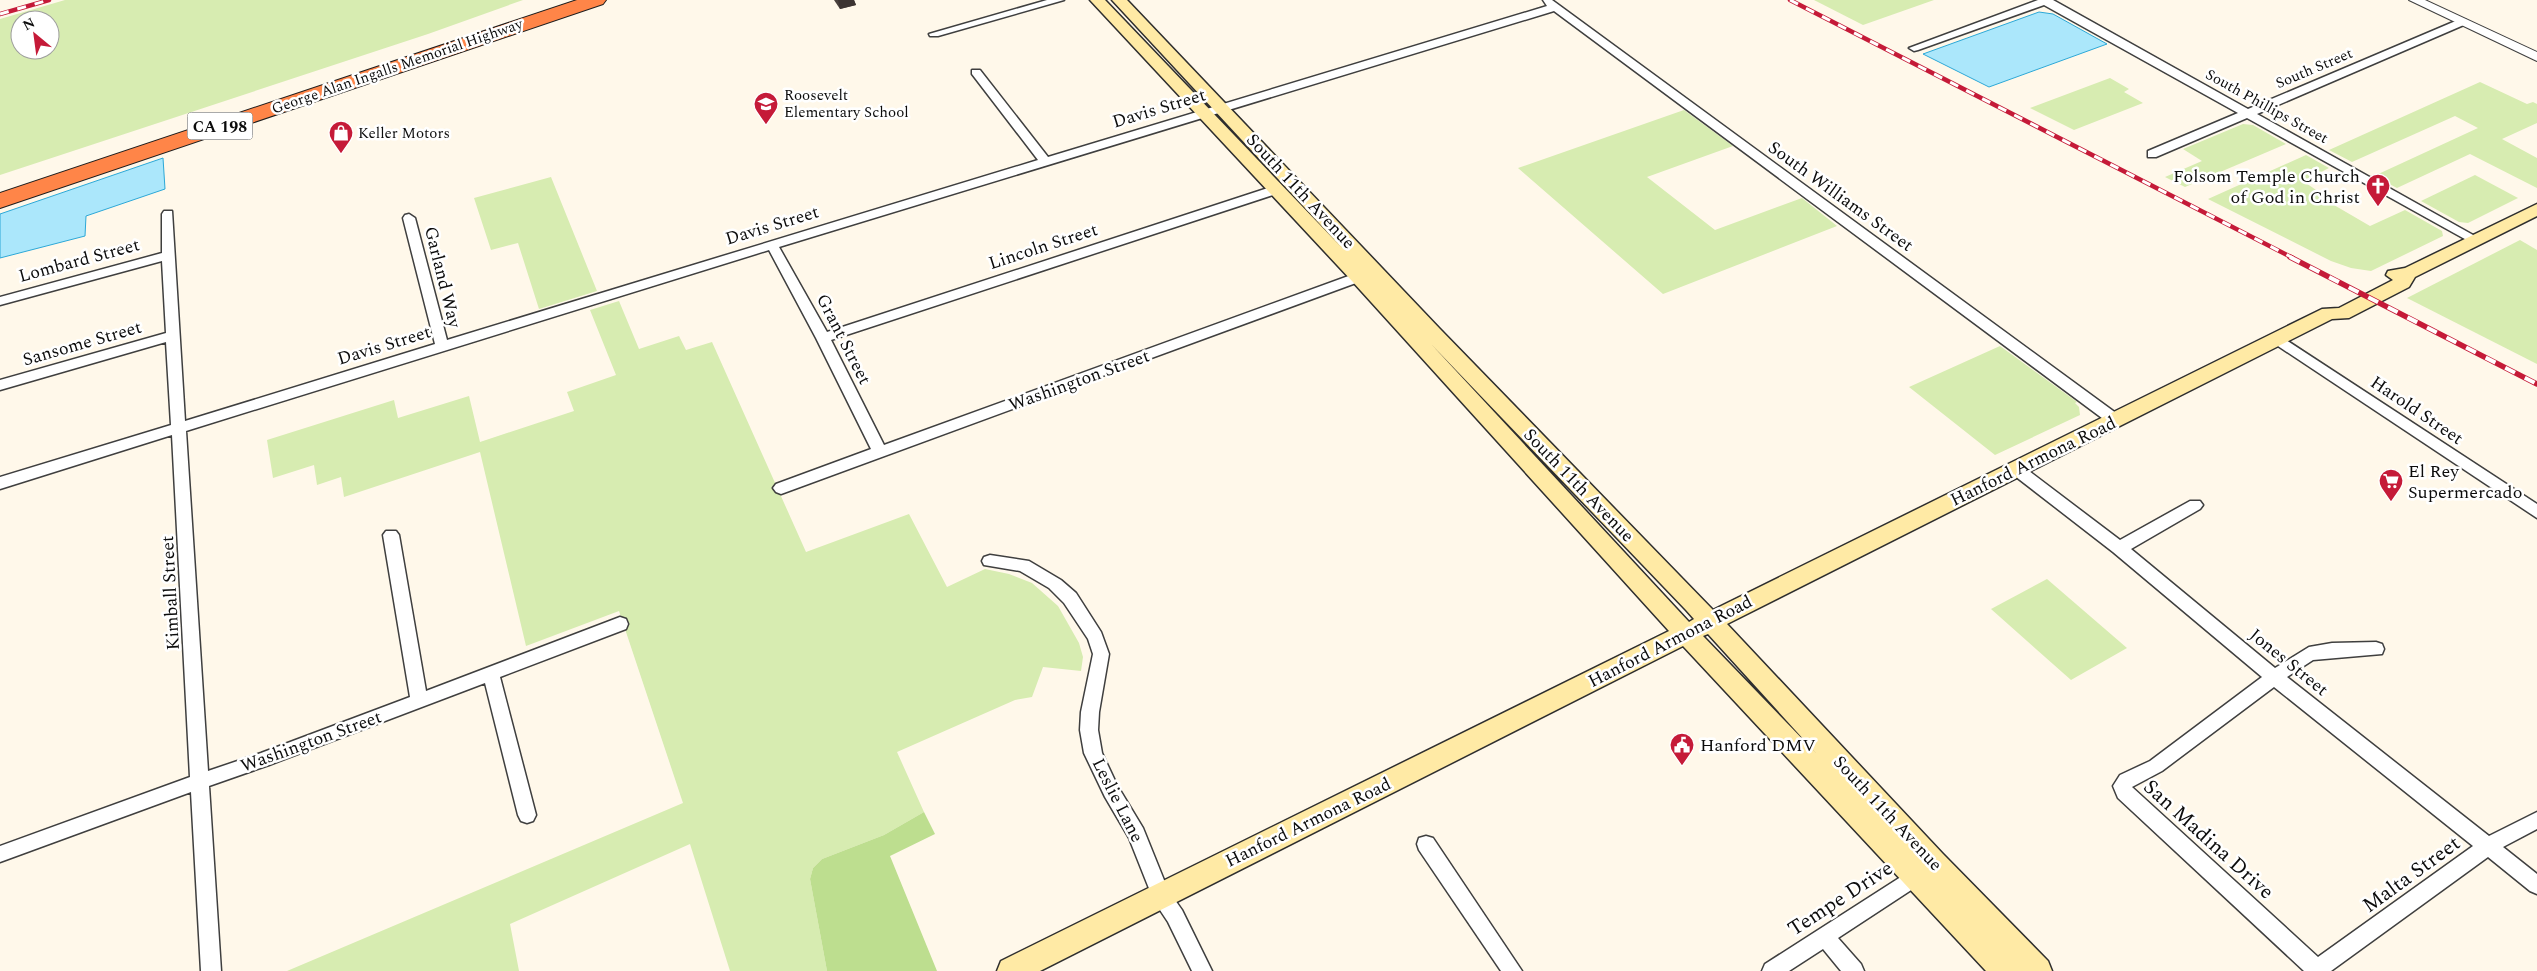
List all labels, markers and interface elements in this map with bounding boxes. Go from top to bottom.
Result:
north arrow [10,10,60,60]
text: N [19,12,39,36]
street label: George Alan Ingalls Memorial Highway [269,12,526,120]
street label: South Street [2272,42,2356,95]
street label: South Phillips Street [2201,63,2332,150]
street label: Davis Street [1109,81,1209,136]
place label: Roosevelt Elementary School [784,84,909,124]
school or university icon: Roosevelt Elementary School [753,91,779,125]
road number: CA 198 [188,112,252,140]
shop icon: Keller Motors [328,120,354,154]
place label: Keller Motors [358,122,450,145]
street label: South 11th Avenue [1240,127,1362,255]
street label: South Williams Street [1762,134,1919,259]
place label: Folsom Temple Church of God in Christ [2173,163,2360,211]
church icon: Folsom Temple Church of God in Christ [2365,173,2391,207]
street label: Davis Street [722,198,822,253]
street label: Lincoln Street [985,216,1101,277]
street label: Garland Way [417,224,468,332]
street label: Lombard Street [16,231,143,290]
street label: Grant Street [809,289,878,389]
street label: Sansome Street [19,314,145,373]
street label: Davis Street [334,318,434,373]
street label: Washington Street [1005,342,1154,419]
street label: Harold Street [2365,369,2469,452]
street label: Hanford Armona Road [1946,410,2121,513]
street label: South 11th Avenue [1517,422,1640,549]
place label: El Rey Supermercado [2408,458,2522,506]
supermarket icon: El Rey Supermercado [2378,468,2404,502]
street label: Kimball Street [154,535,187,651]
street label: Hanford Armona Road [1583,588,1757,695]
street label: Jones Street [2243,622,2334,703]
street label: Washington Street [237,703,386,780]
public building icon: Hanford DMV [1669,732,1695,766]
place label: Hanford DMV [1700,732,1816,759]
street label: South 11th Avenue [1827,749,1949,877]
street label: Leslie Lane [1085,753,1150,847]
street label: Hanford Armona Road [1221,771,1396,874]
street label: San Madina Drive [2136,772,2281,908]
street label: Malta Street [2356,828,2467,921]
street label: Tempe Drive [1781,853,1900,945]

